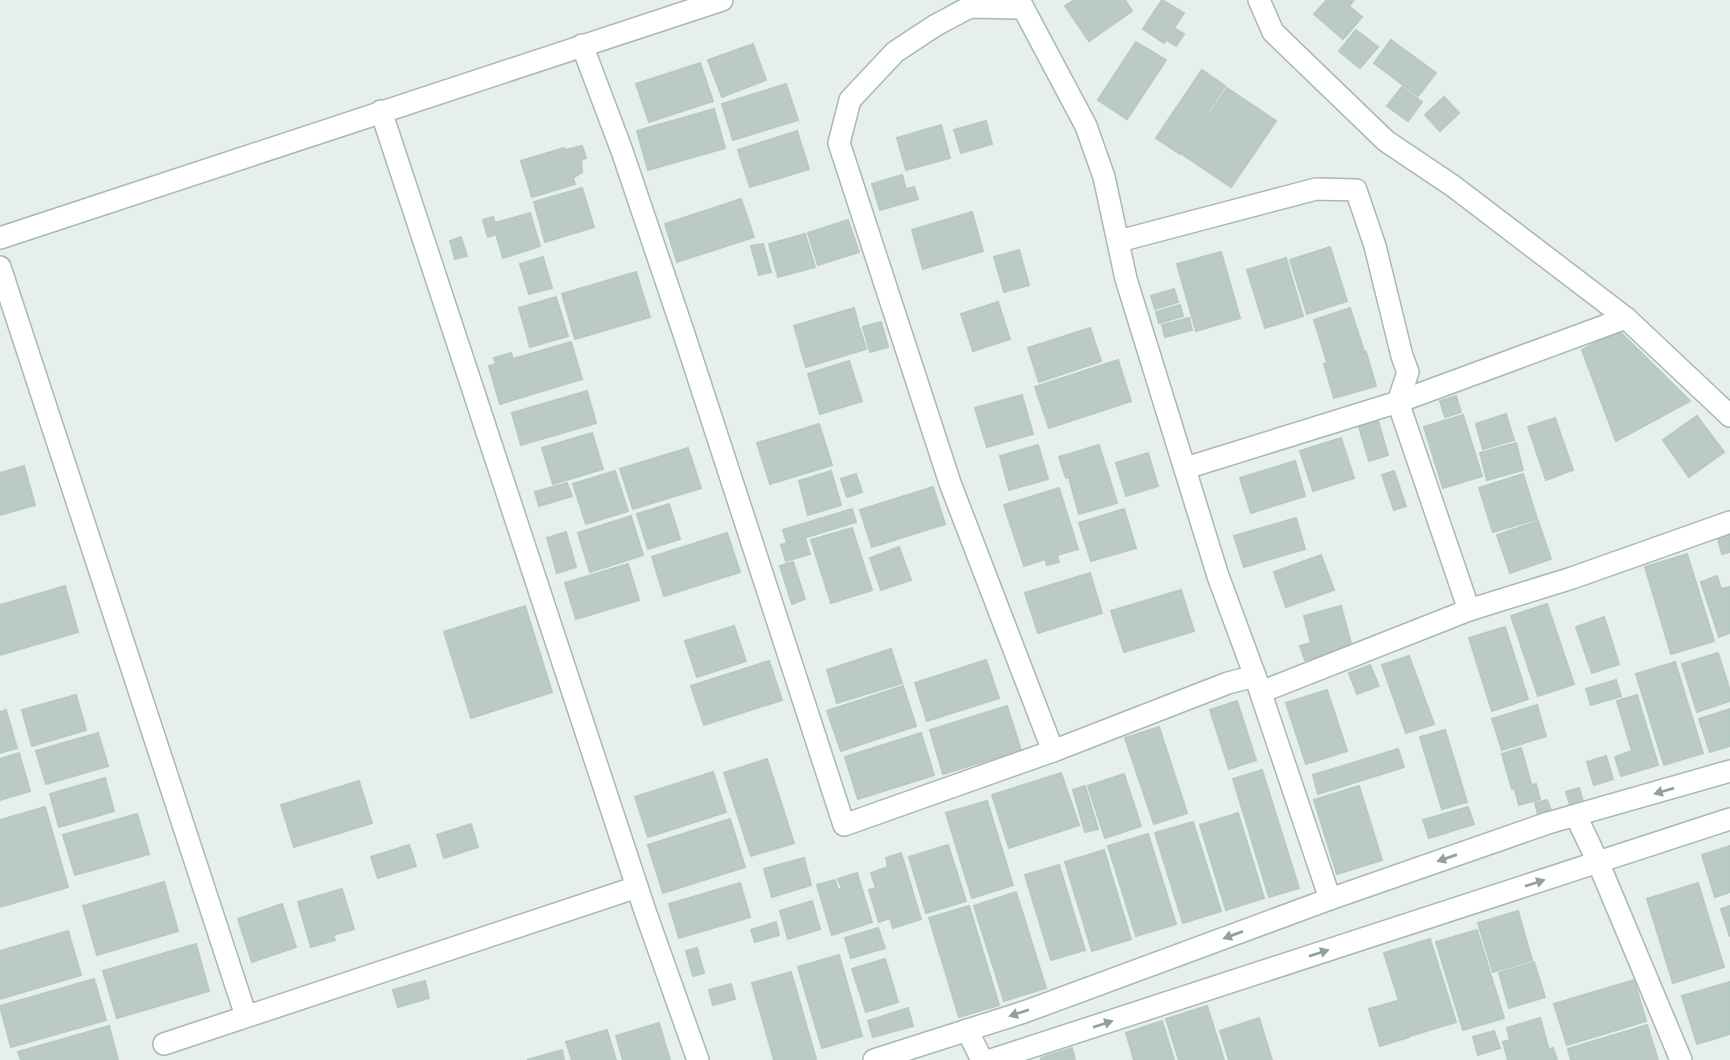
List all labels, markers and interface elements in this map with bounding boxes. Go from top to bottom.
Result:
one-way arrow [1654,786,1675,796]
one-way arrow [1437,853,1458,864]
one-way arrow [1525,877,1546,887]
one-way arrow [1223,930,1244,941]
one-way arrow [1308,947,1329,958]
one-way arrow [1009,1008,1030,1019]
one-way arrow [1092,1018,1113,1029]

